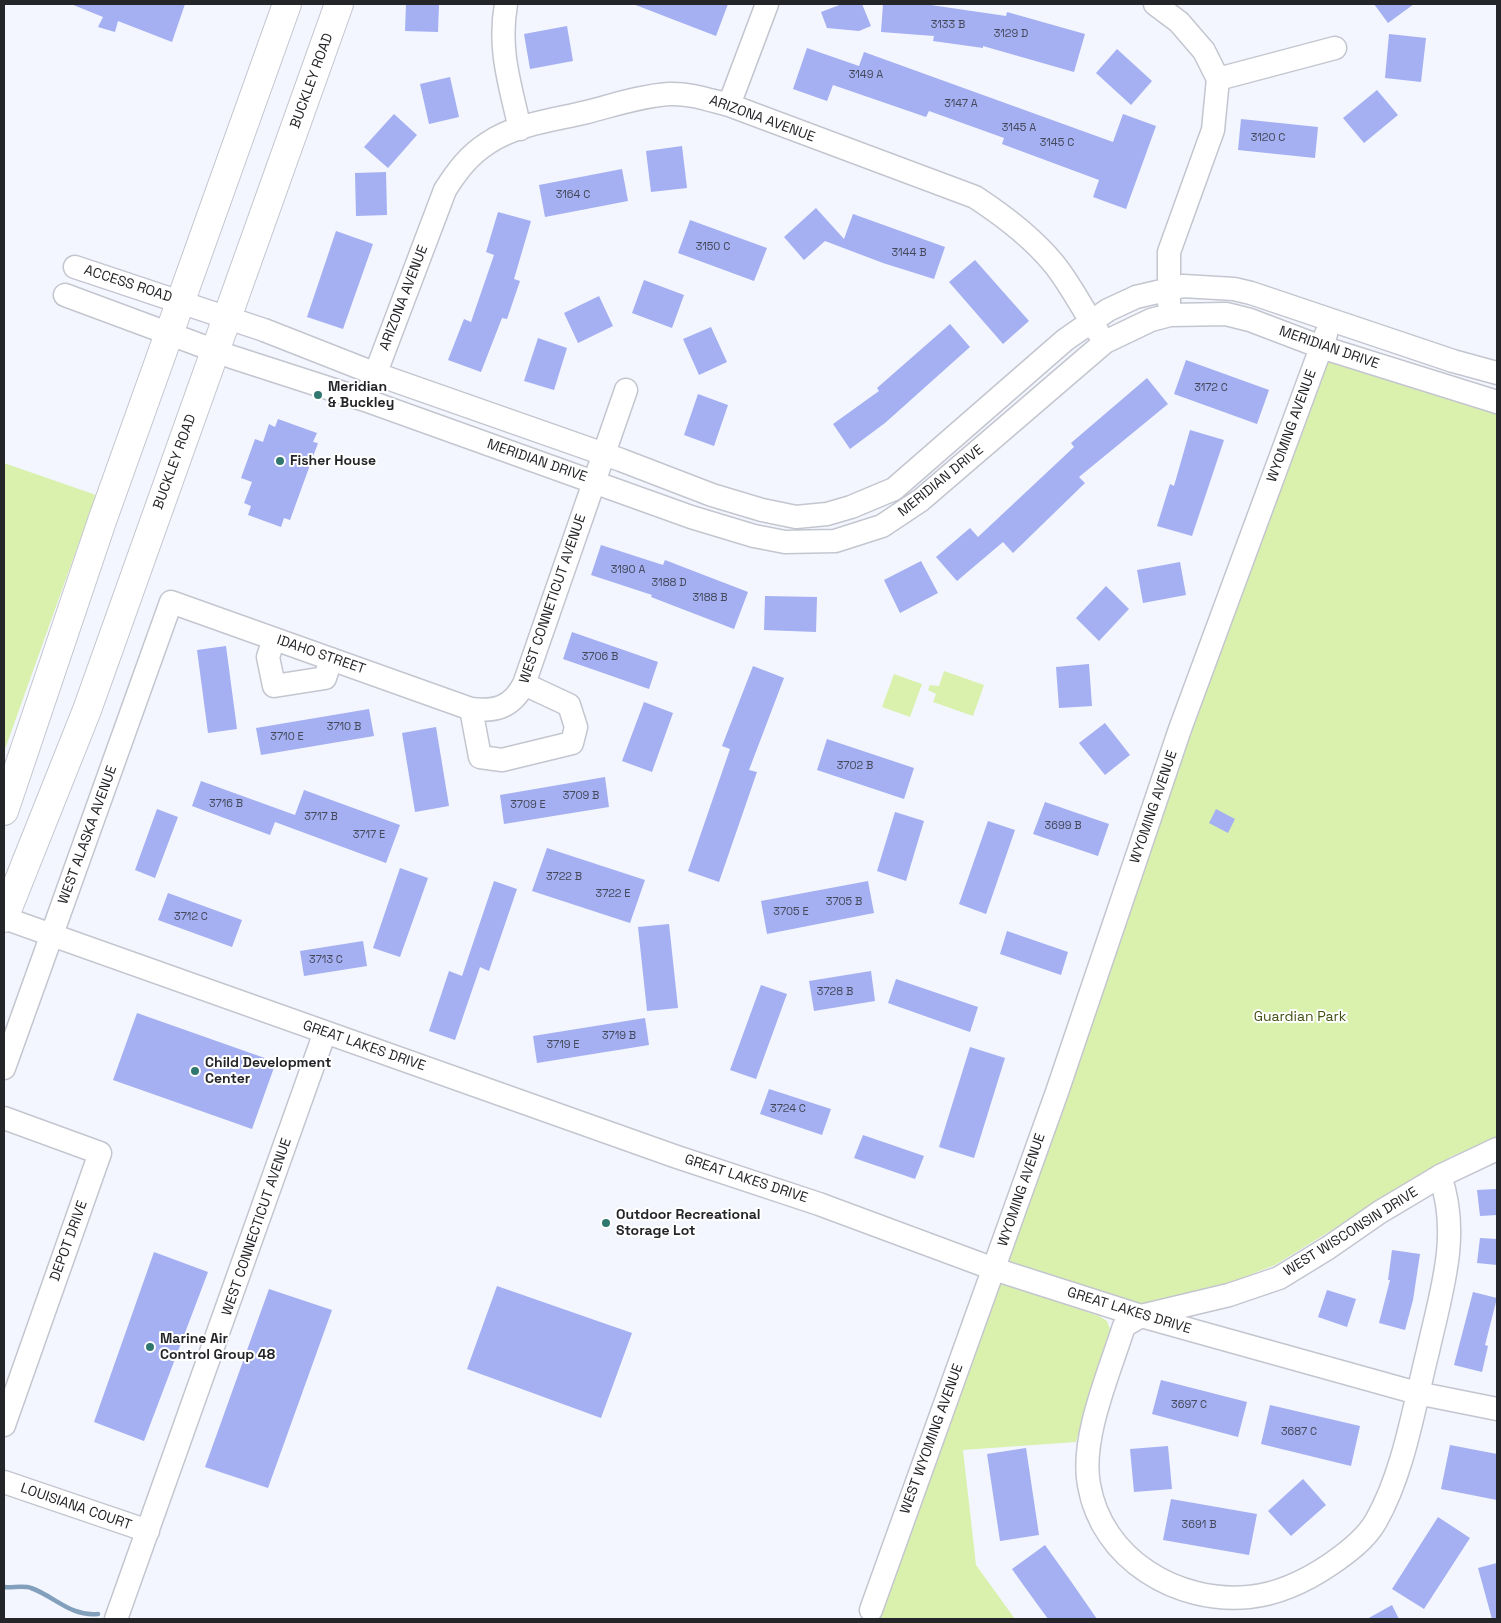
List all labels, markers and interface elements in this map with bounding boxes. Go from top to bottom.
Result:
house number: 3133 B [931,18,965,32]
house number: 3129 D [994,27,1028,41]
street label: BUCKLEY ROAD [287,31,337,131]
house number: 3149 A [849,68,883,82]
street label: ARIZONA AVENUE [707,92,817,146]
house number: 3147 A [944,97,978,111]
house number: 3145 A [1002,121,1036,135]
house number: 3120 C [1251,131,1285,145]
house number: 3145 C [1040,136,1074,150]
house number: 3164 C [556,188,590,202]
house number: 3150 C [696,240,730,254]
street label: ARIZONA AVENUE [376,243,432,353]
house number: 3144 B [892,246,926,260]
street label: ACCESS ROAD [82,262,174,306]
street label: MERIDIAN DRIVE [1277,323,1381,373]
street label: WYOMING AVENUE [1264,367,1320,485]
place label: Meridian & Buckley [328,379,394,412]
house number: 3172 C [1194,381,1228,395]
marker: Meridian & Buckley [312,389,324,401]
street label: BUCKLEY ROAD [150,412,200,512]
street label: MERIDIAN DRIVE [485,436,589,486]
street label: MERIDIAN DRIVE [895,442,987,520]
place label: Fisher House [290,453,376,469]
marker: Fisher House [274,455,286,467]
street label: WEST CONNETICUT AVENUE [516,512,590,686]
house number: 3190 A [611,563,645,577]
house number: 3188 D [652,576,686,590]
house number: 3188 B [693,591,727,605]
street label: IDAHO STREET [274,632,368,678]
house number: 3706 B [582,650,618,664]
house number: 3710 B [327,720,361,734]
house number: 3710 E [270,730,304,744]
street label: WYOMING AVENUE [1127,748,1181,866]
house number: 3702 B [837,759,873,773]
street label: WEST ALASKA AVENUE [55,764,121,906]
house number: 3709 B [563,789,599,803]
house number: 3716 B [209,797,243,811]
house number: 3709 E [510,798,546,812]
house number: 3717 B [304,810,338,824]
house number: 3699 B [1045,819,1081,833]
house number: 3717 E [353,828,385,842]
house number: 3722 B [546,870,582,884]
house number: 3722 E [595,887,631,901]
house number: 3705 B [826,895,862,909]
house number: 3705 E [773,905,809,919]
house number: 3712 C [174,910,208,924]
house number: 3713 C [309,953,343,967]
house number: 3728 B [817,985,853,999]
park label: Guardian Park [1254,1009,1346,1025]
street label: GREAT LAKES DRIVE [300,1017,428,1075]
house number: 3719 B [602,1029,636,1043]
house number: 3719 E [546,1038,580,1052]
place label: Child Development Center [205,1055,331,1088]
marker: Child Development Center [189,1065,201,1077]
house number: 3724 C [770,1102,806,1116]
street label: WYOMING AVENUE [995,1131,1049,1249]
street label: WEST CONNECTICUT AVENUE [219,1136,295,1318]
street label: GREAT LAKES DRIVE [682,1151,810,1207]
street label: WEST WISCONSIN DRIVE [1281,1184,1421,1280]
street label: DEPOT DRIVE [47,1198,91,1284]
place label: Outdoor Recreational Storage Lot [616,1207,761,1240]
marker: Outdoor Recreational Storage Lot [600,1217,612,1229]
street label: GREAT LAKES DRIVE [1065,1284,1193,1338]
place label: Marine Air Control Group 48 [160,1331,275,1364]
marker: Marine Air Control Group 48 [144,1341,156,1353]
street label: WEST WYOMING AVENUE [897,1362,967,1516]
house number: 3697 C [1171,1398,1207,1412]
house number: 3687 C [1281,1425,1317,1439]
street label: LOUISIANA COURT [18,1480,134,1534]
house number: 3691 B [1182,1518,1216,1532]

